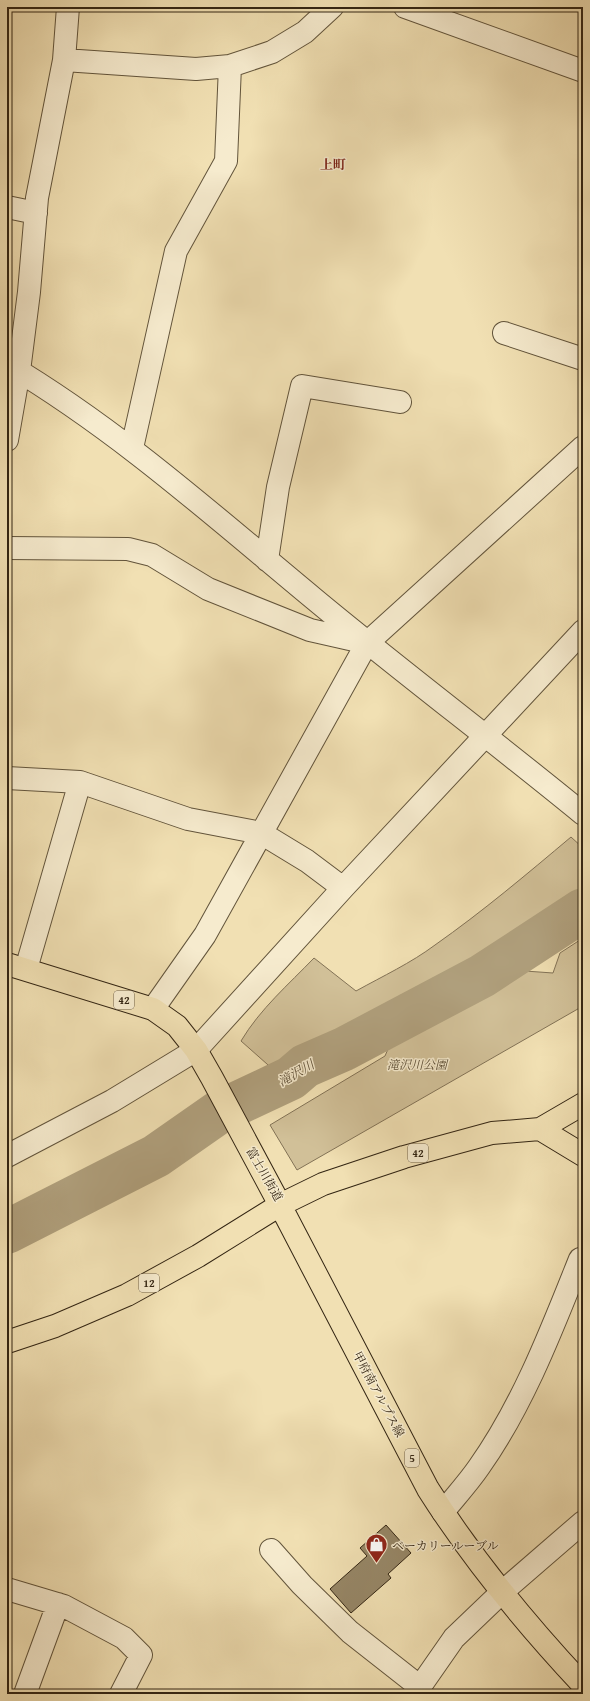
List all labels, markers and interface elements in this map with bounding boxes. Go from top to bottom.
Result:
district label: 上町 [320,155,346,174]
road number: 42 [114,991,134,1009]
water label: 滝沢川 [274,1054,319,1091]
park label: 滝沢川公園 [387,1056,449,1073]
street label: 富士川街道 [243,1144,287,1204]
road number: 42 [408,1144,428,1162]
road number: 12 [139,1274,159,1292]
street label: 甲府南アルプス線 [349,1348,409,1440]
road number: 5 [405,1449,419,1467]
shop icon: ベーカリールーブル [364,1532,390,1565]
place label: ベーカリールーブル [392,1537,498,1554]

